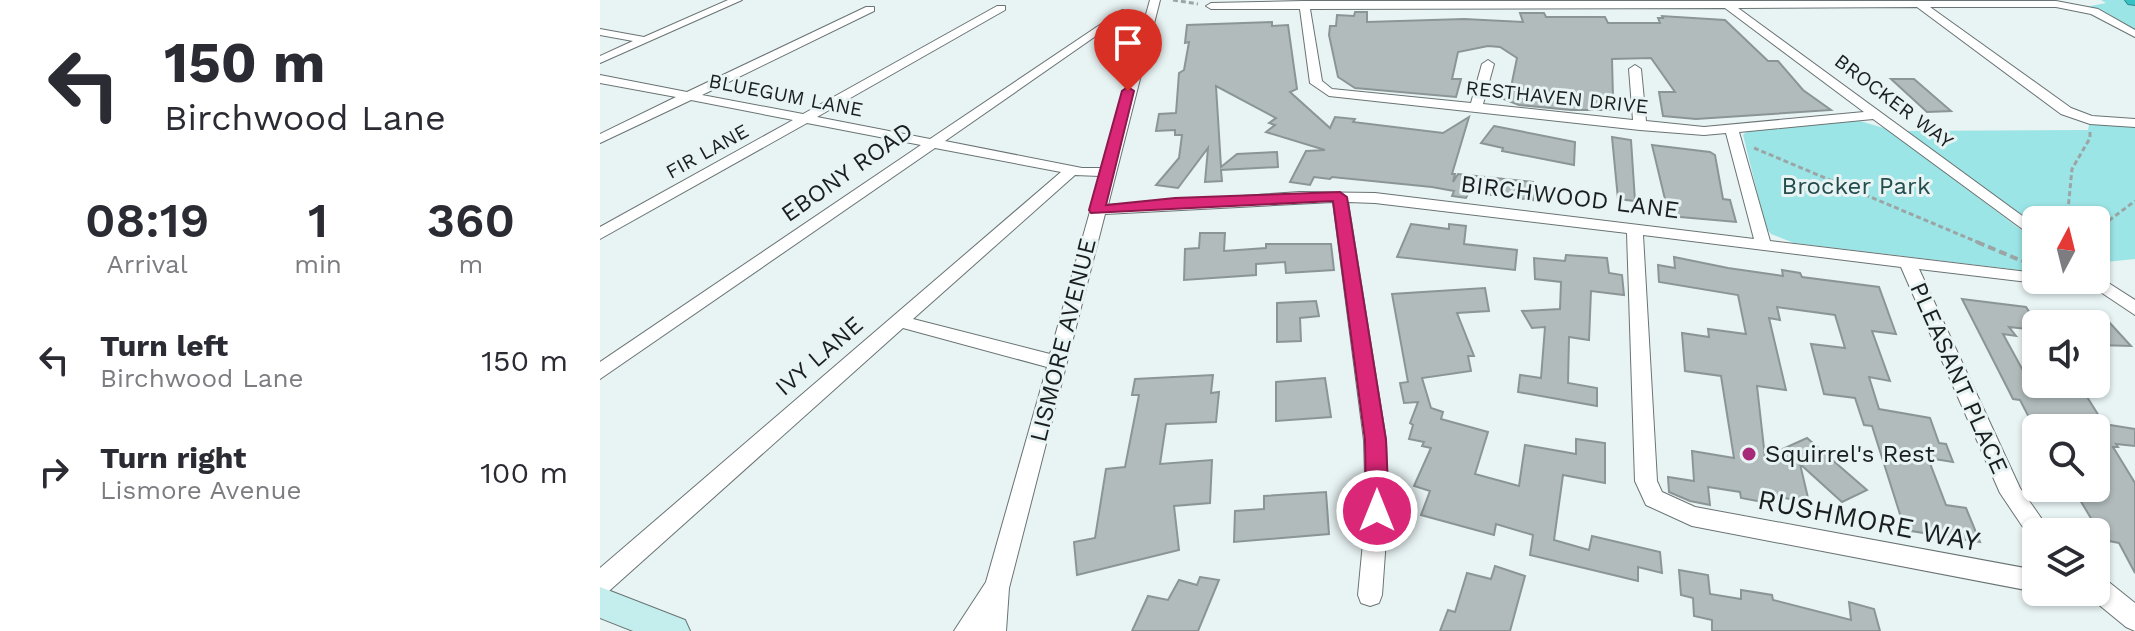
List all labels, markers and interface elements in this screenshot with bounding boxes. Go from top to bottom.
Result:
pin [1094,9,1162,91]
icon: arrive [1106,21,1150,65]
text: 150 m [164,30,326,96]
icon: left [32,32,136,136]
street label: BROCKER WAY [1830,49,1958,154]
street label: BLUEGUM LANE [707,68,865,122]
street label: RESTHAVEN DRIVE [1464,75,1650,119]
text: Birchwood Lane [164,97,446,139]
street label: EBONY ROAD [776,116,918,228]
street label: FIR LANE [661,118,753,184]
street label: BIRCHWOOD LANE [1459,170,1681,224]
park label: Brocker Park [1782,172,1931,200]
text: 08:19 [85,192,209,249]
text: 1 [308,192,328,249]
text: 360 [427,192,515,249]
north arrow [2022,206,2110,294]
map controls [2022,206,2110,606]
street label: LISMORE AVENUE [1024,235,1102,445]
text: Arrival [107,249,188,279]
text: min [294,249,342,279]
text: m [459,249,483,279]
street label: PLEASANT PLACE [1904,278,2014,478]
street label: IVY LANE [770,310,868,402]
button: sound [2022,310,2110,398]
text: Turn left [100,328,228,363]
icon: left [32,338,76,382]
text: 150 m [481,343,568,378]
text: Birchwood Lane [100,363,304,393]
button: search [2022,414,2110,502]
text: Turn right [100,440,246,475]
place label: Squirrel's Rest [1765,440,1935,468]
marker: Squirrel's Rest [1740,445,1758,463]
icon: right [32,450,76,494]
text: 100 m [480,455,568,490]
position arrow [1335,469,1419,553]
text: Lismore Avenue [100,475,302,505]
street label: RUSHMORE WAY [1755,483,1983,558]
button: layers [2022,518,2110,606]

